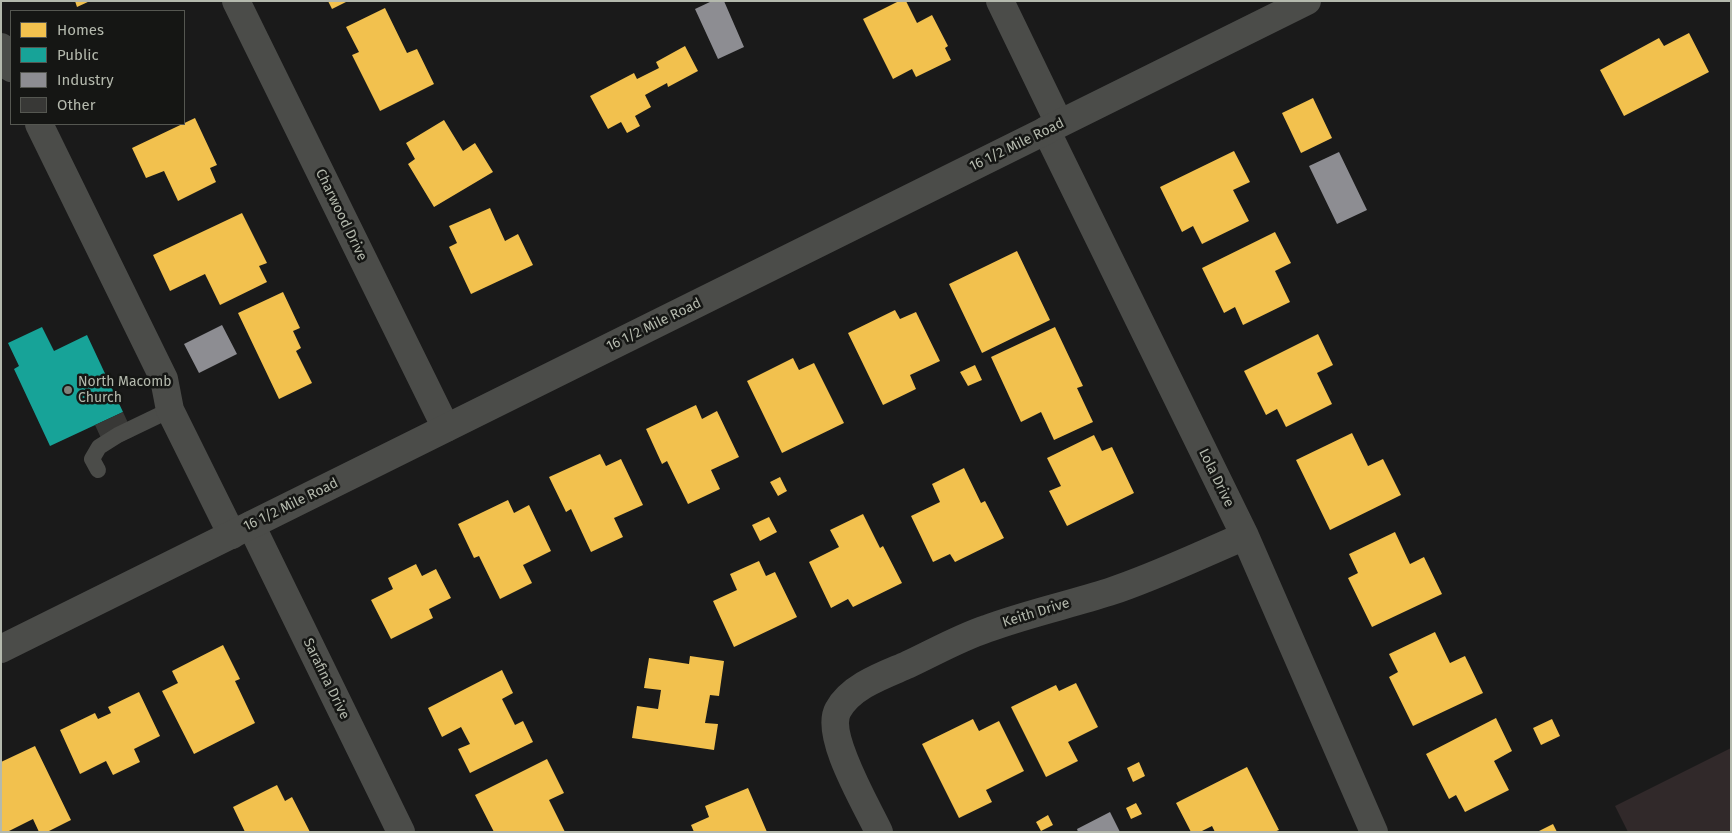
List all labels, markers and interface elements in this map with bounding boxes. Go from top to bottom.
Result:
legend [10,10,185,125]
text: Homes [57,21,104,39]
text: Public [57,46,99,64]
text: Industry [57,71,114,89]
text: Other [57,96,96,114]
street label: 16 1/2 Mile Road [967,115,1067,175]
street label: Charwood Drive [311,166,371,264]
street label: 16 1/2 Mile Road [604,295,704,355]
place label: North Macomb Church [78,374,172,407]
marker: North Macomb Church [62,384,74,396]
street label: Lola Drive [1195,446,1237,510]
street label: 16 1/2 Mile Road [241,475,341,535]
street label: Keith Drive [1000,595,1072,631]
street label: Sarafina Drive [299,636,353,722]

